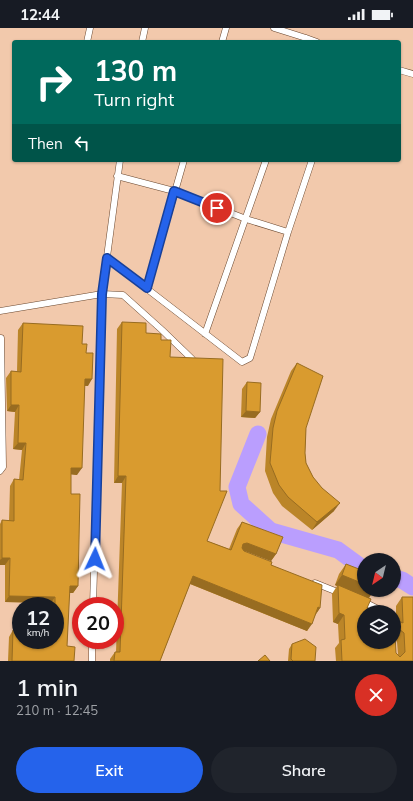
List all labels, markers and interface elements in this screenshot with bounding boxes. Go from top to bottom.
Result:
text: 12:44 [20,5,60,24]
text: 130 m [94,53,177,88]
icon: right [28,56,80,108]
text: Turn right [94,88,174,111]
icon: left [71,132,93,154]
text: Then [28,134,63,153]
pin [200,191,234,225]
icon: arrive [206,197,228,219]
position arrow [74,538,116,580]
north arrow [357,553,401,597]
map controls [357,553,401,649]
speed limit sign: 20 [72,597,124,649]
text: 12 [26,605,50,630]
button: layers [357,605,401,649]
text: km/h [27,626,49,639]
text: 1 min [16,672,78,702]
button: close [355,674,397,716]
text: 210 m · 12:45 [16,702,98,718]
button: Exit [16,747,203,793]
button: Share [211,747,397,793]

